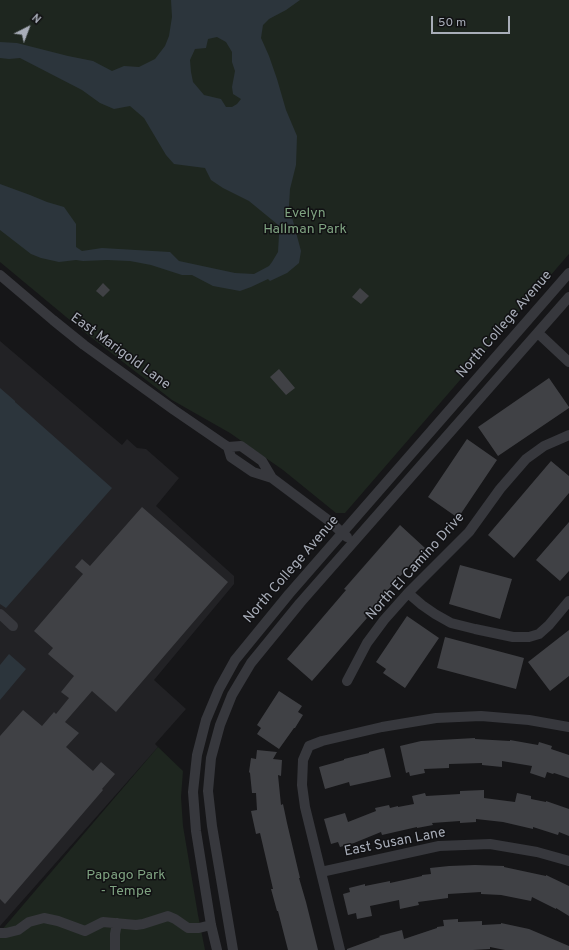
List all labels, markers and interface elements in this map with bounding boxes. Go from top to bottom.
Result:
north arrow [8,8,48,48]
scale bar [433,8,512,34]
text: N [28,11,44,27]
text: 50 m [438,15,466,31]
park label: Evelyn Hallman Park [263,206,347,238]
street label: North College Avenue [454,268,556,382]
street label: East Marigold Lane [67,310,173,394]
street label: North El Camino Drive [363,510,469,624]
street label: North College Avenue [241,513,343,627]
street label: East Susan Lane [343,825,447,861]
park label: Papago Park - Tempe [86,868,166,900]

